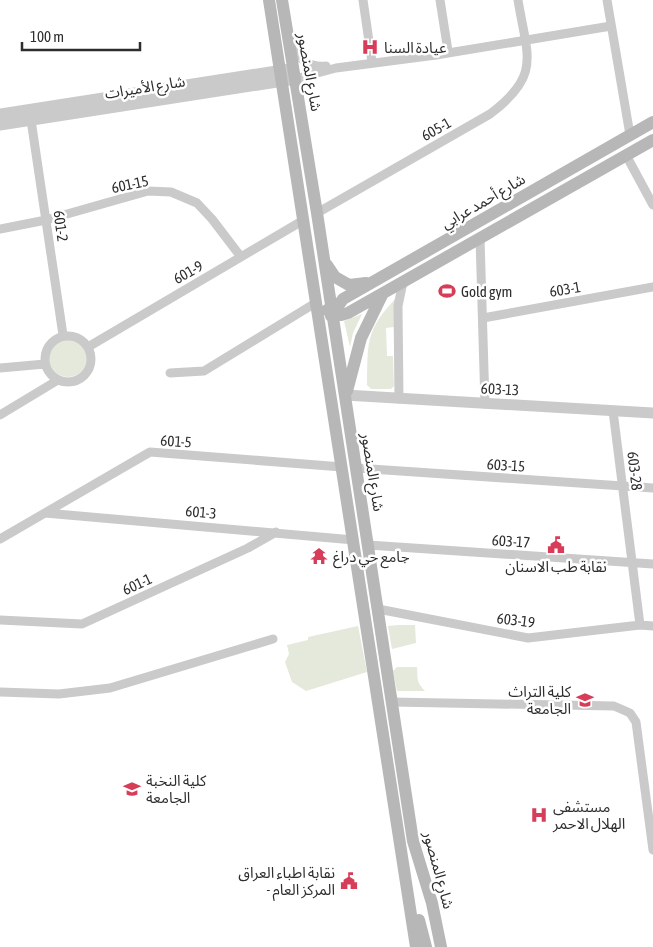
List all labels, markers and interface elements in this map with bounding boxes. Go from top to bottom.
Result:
scale bar [22,20,140,52]
text: 100 m [30,28,64,45]
street label: شارع المنصور [291,30,325,113]
hospital icon: عيادة السنا [360,37,380,57]
place label: عيادة السنا [384,39,447,56]
street label: شارع الأميرات [104,72,187,106]
street label: 605-1 [418,114,454,144]
street label: شارع أحمد عرابي [438,170,530,235]
street label: 601-15 [110,172,150,196]
street label: 601-2 [50,209,72,243]
street label: 601-9 [170,257,206,287]
street label: 603-1 [548,278,582,300]
sports icon: Gold gym [437,281,457,301]
place label: Gold gym [461,283,512,300]
street label: 603-13 [480,380,520,398]
street label: شارع المنصور [354,430,388,513]
street label: 601-5 [160,431,192,451]
street label: 603-28 [624,451,646,491]
street label: 603-15 [486,455,526,475]
street label: 601-3 [185,502,217,522]
street label: 603-17 [491,531,531,551]
public building icon: نقابة طب الاسنان [546,535,566,555]
temple icon: جامع حي دراغ [309,546,329,566]
place label: جامع حي دراغ [333,548,410,569]
place label: نقابة طب الاسنان [505,558,607,576]
street label: 601-1 [120,570,154,598]
street label: 603-19 [496,609,536,631]
place label: كلية التراث الجامعة [508,683,572,717]
school or university icon: كلية التراث الجامعة [575,690,595,710]
place label: كلية النخبة الجامعة [146,772,207,806]
school or university icon: كلية النخبة الجامعة [122,779,142,799]
place label: مستشفى الهلال الاحمر [552,798,625,833]
hospital icon: مستشفى الهلال الاحمر [529,805,549,825]
street label: شارع المنصور [416,828,458,912]
place label: نقابة اطباء العراق - المركز العام [238,864,335,901]
public building icon: نقابة اطباء العراق - المركز العام [339,871,359,891]

